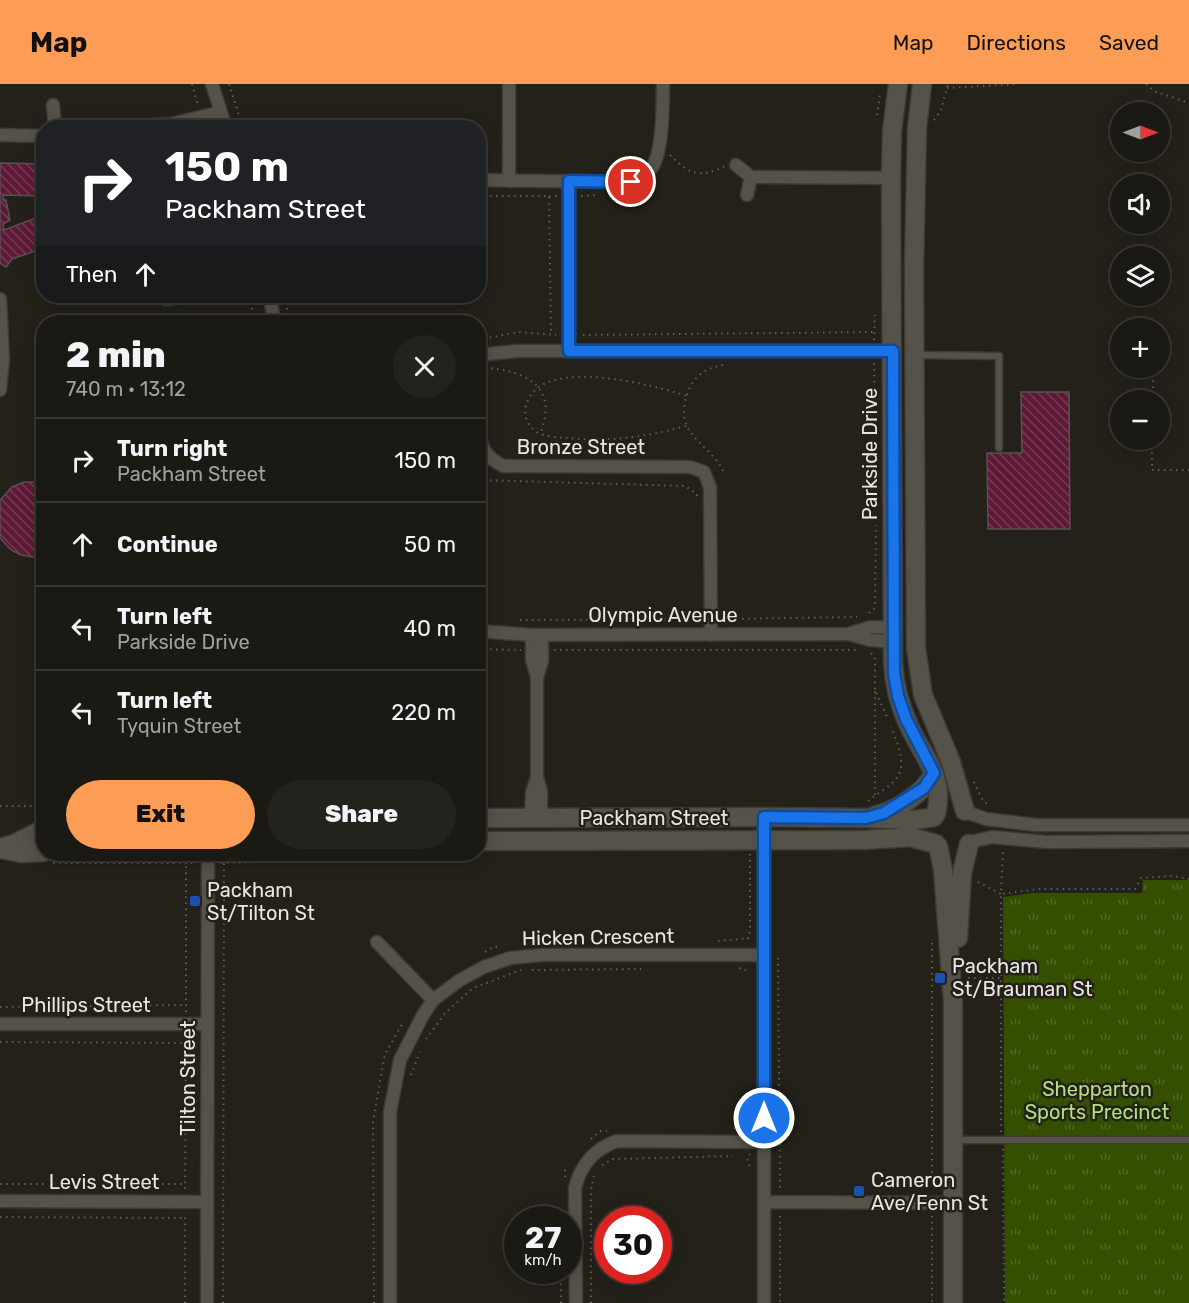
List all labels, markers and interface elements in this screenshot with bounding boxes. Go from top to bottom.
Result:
text: Map [30,26,87,59]
text: Map [893,30,934,55]
text: Directions [967,30,1066,55]
text: Saved [1099,30,1159,55]
north arrow [1110,102,1170,162]
map controls [1110,102,1170,450]
text: 150 m [165,142,289,192]
icon: right [66,144,144,222]
pin [605,156,656,207]
icon: arrive [614,165,647,198]
button: sound [1110,174,1170,234]
text: Packham Street [165,193,366,225]
button: layers [1110,246,1170,306]
icon: ahead [129,258,162,291]
text: Then [66,261,117,288]
button: + [1110,318,1170,378]
text: 2 min [66,333,166,376]
button: close [393,335,456,398]
text: 740 m · 13:12 [66,377,186,401]
street label: Parkside Drive [858,388,882,520]
button: − [1110,390,1170,450]
text: Turn right [117,435,227,462]
street label: Bronze Street [517,435,645,459]
icon: right [66,444,99,477]
text: 150 m [395,447,456,474]
text: Packham Street [117,462,266,486]
icon: ahead [66,528,99,561]
text: Continue [117,531,218,558]
text: 50 m [404,531,456,558]
text: Turn left [117,603,212,630]
street label: Olympic Avenue [588,603,738,627]
icon: left [66,612,99,645]
text: 40 m [403,615,456,642]
text: Parkside Drive [117,630,250,654]
text: Turn left [117,687,212,714]
icon: left [66,696,99,729]
text: 220 m [391,699,456,726]
text: Tyquin Street [117,714,241,738]
button: Exit [66,780,255,849]
button: Share [267,780,456,849]
street label: Packham Street [580,806,729,830]
place label: Packham St/Tilton St [207,878,315,925]
marker: Packham St/Tilton St [188,894,202,908]
street label: Hicken Crescent [522,924,675,950]
place label: Packham St/Brauman St [952,954,1093,1001]
marker: Packham St/Brauman St [933,971,947,985]
street label: Phillips Street [21,993,151,1017]
street label: Tilton Street [176,1020,200,1136]
park label: Shepparton Sports Precinct [1025,1077,1170,1124]
position arrow [732,1086,796,1150]
place label: Cameron Ave/Fenn St [871,1168,988,1215]
street label: Levis Street [49,1170,160,1194]
marker: Cameron Ave/Fenn St [852,1184,866,1198]
speed limit sign: 30 [594,1206,672,1284]
text: 27 [525,1220,561,1256]
text: km/h [524,1251,562,1269]

